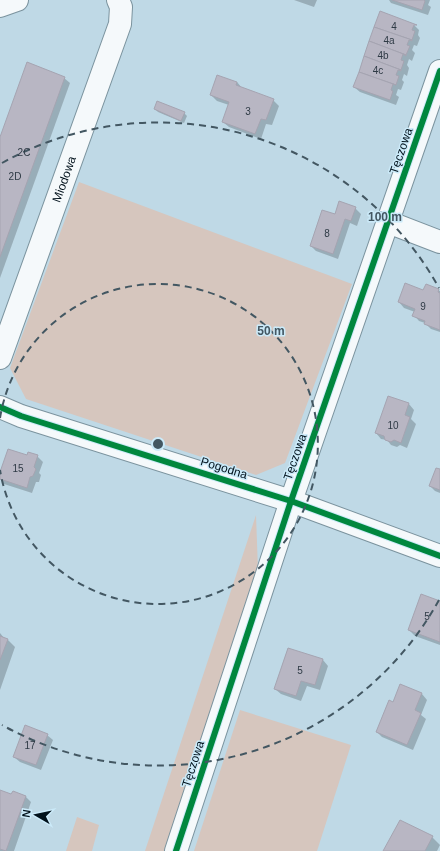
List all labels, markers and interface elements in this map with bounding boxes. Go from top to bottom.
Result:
house number: 4 [391,21,397,32]
house number: 4a [383,35,395,46]
house number: 4b [377,50,389,61]
house number: 4c [373,65,383,76]
house number: 3 [245,106,251,117]
street label: Tęczowa [387,126,416,176]
house number: 2C [18,147,30,158]
street label: Miodowa [50,154,79,204]
house number: 2D [9,171,21,182]
text: 100 m [368,210,402,224]
house number: 8 [324,228,330,239]
house number: 9 [420,301,426,312]
text: 50 m [257,324,285,338]
house number: 10 [387,420,399,431]
street label: Tęczowa [281,432,310,482]
centre of rings [151,437,165,451]
street label: Pogodna [199,454,249,482]
house number: 15 [12,463,24,474]
house number: 5 [424,611,430,622]
house number: 5 [297,665,303,676]
street label: Tęczowa [179,739,207,789]
house number: 17 [24,740,36,751]
north arrow [16,795,56,835]
text: N [20,809,33,818]

